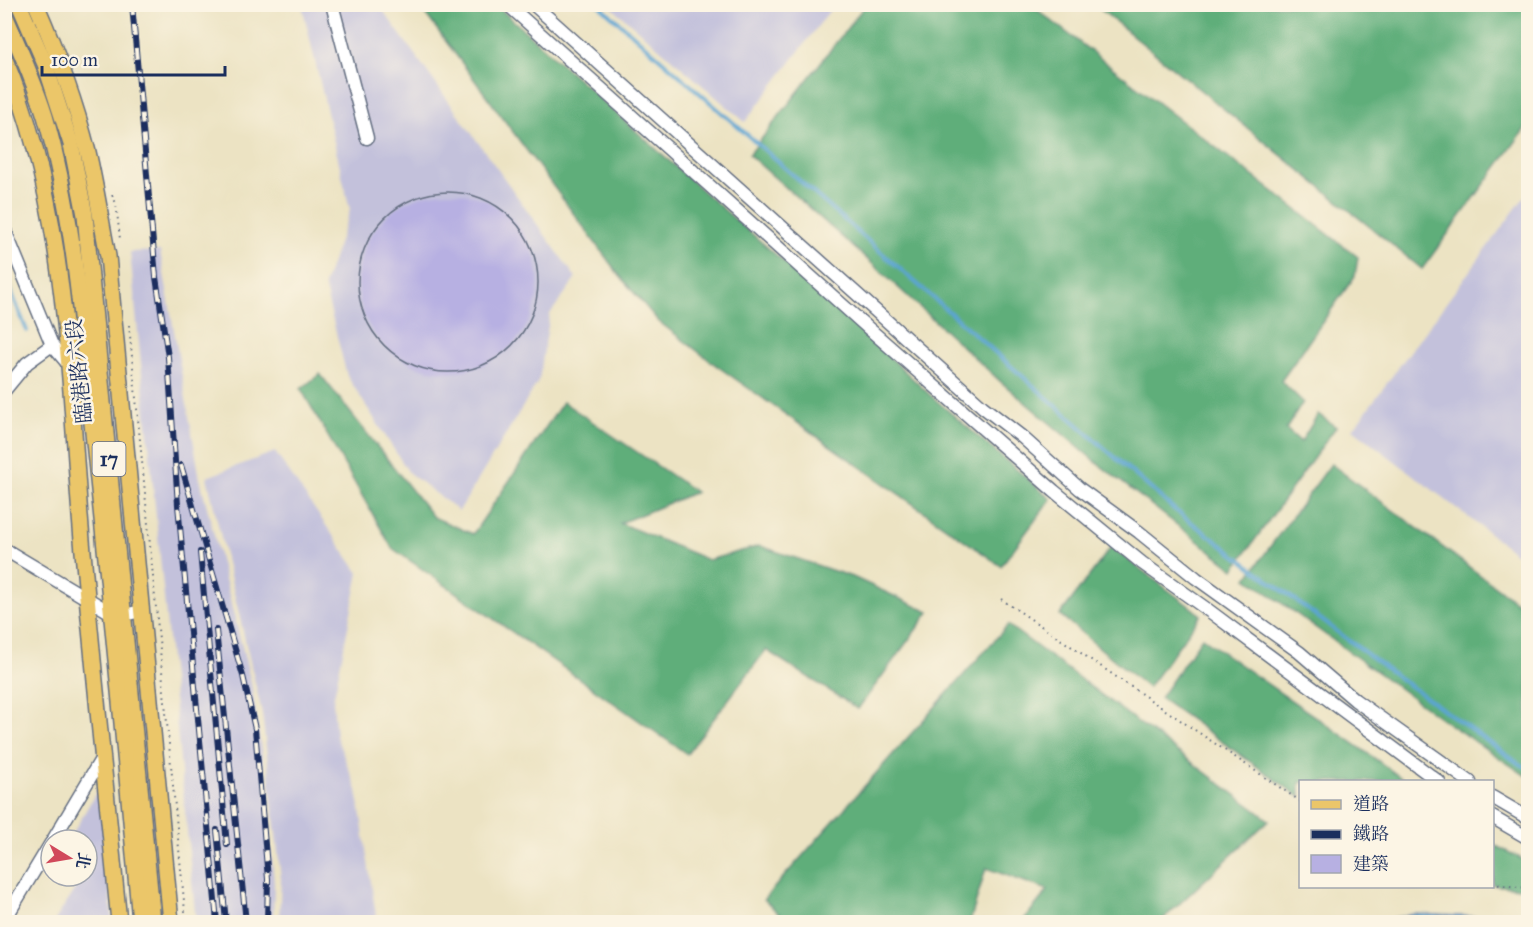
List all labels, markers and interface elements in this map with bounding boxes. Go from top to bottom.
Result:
scale bar [42,39,225,77]
text: 100 m [51,49,98,71]
street label: 臨港路六段 [61,317,97,425]
road number: 17 [92,442,126,476]
legend [1299,780,1494,888]
text: 道路 [1353,793,1389,815]
text: 鐵路 [1353,823,1389,845]
north arrow [39,828,99,888]
text: 北 [72,851,94,870]
text: 建築 [1353,853,1389,875]

